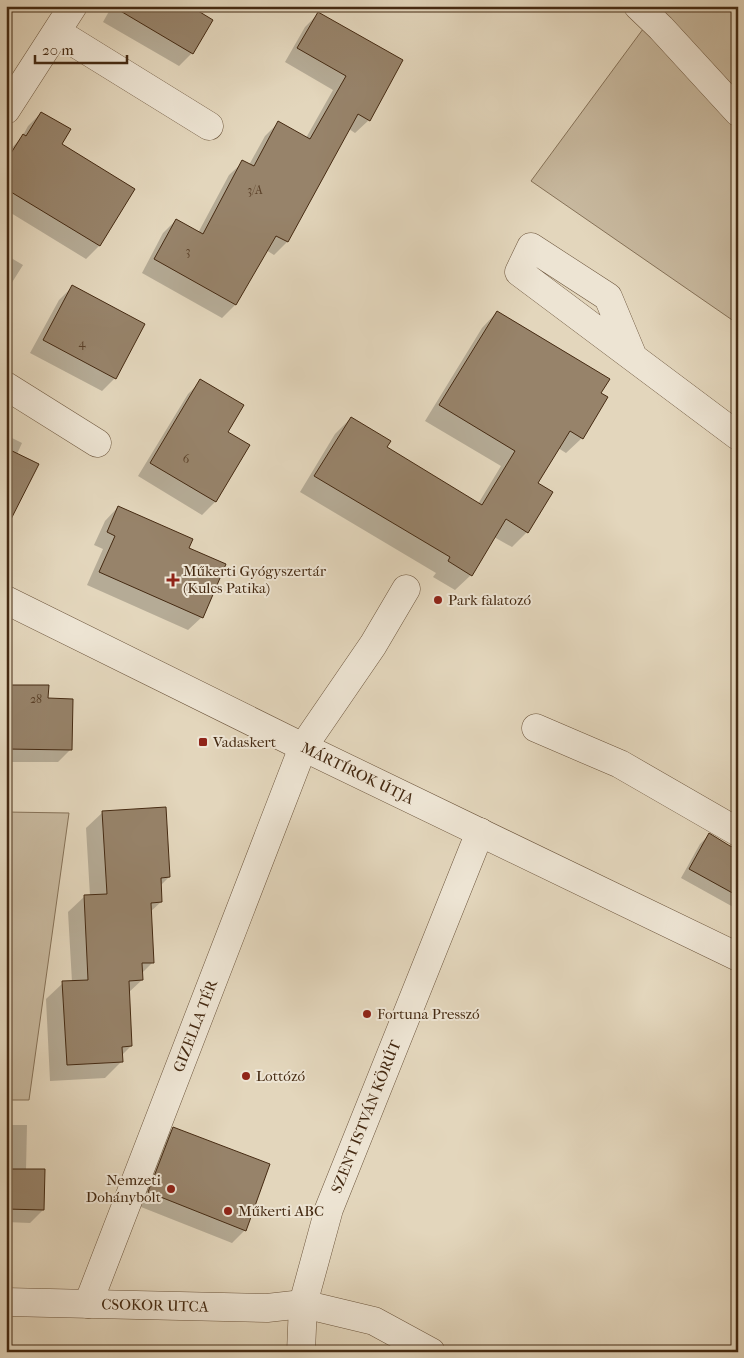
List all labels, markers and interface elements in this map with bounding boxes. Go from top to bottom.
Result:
scale bar [35,32,128,64]
text: 20 m [42,41,74,59]
house number: 3/A [247,183,263,197]
house number: 3 [186,244,191,258]
house number: 4 [78,336,86,350]
house number: 6 [183,452,190,466]
place label: Műkerti Gyógyszertár (Kulcs Patika) [183,562,327,597]
marker: Műkerti Gyógyszertár (Kulcs Patika) [167,574,179,586]
place label: Park falatozó [448,591,532,609]
marker: Park falatozó [432,594,444,606]
house number: 28 [30,692,42,706]
place label: Vadaskert [212,733,277,751]
marker: Vadaskert [197,736,209,748]
street label: MÁRTÍROK ÚTJA [298,739,417,808]
street label: GIZELLA TÉR [169,976,222,1075]
place label: Fortuna Presszó [377,1005,480,1023]
marker: Fortuna Presszó [361,1008,373,1020]
street label: SZENT ISTVÁN KÖRÚT [327,1037,405,1196]
place label: Lottózó [256,1067,306,1085]
marker: Lottózó [240,1070,252,1082]
place label: Nemzeti Dohánybolt [86,1171,162,1206]
marker: Nemzeti Dohánybolt [165,1183,177,1195]
place label: Műkerti ABC [238,1202,324,1220]
marker: Műkerti ABC [222,1205,234,1217]
street label: CSOKOR UTCA [101,1295,209,1316]

